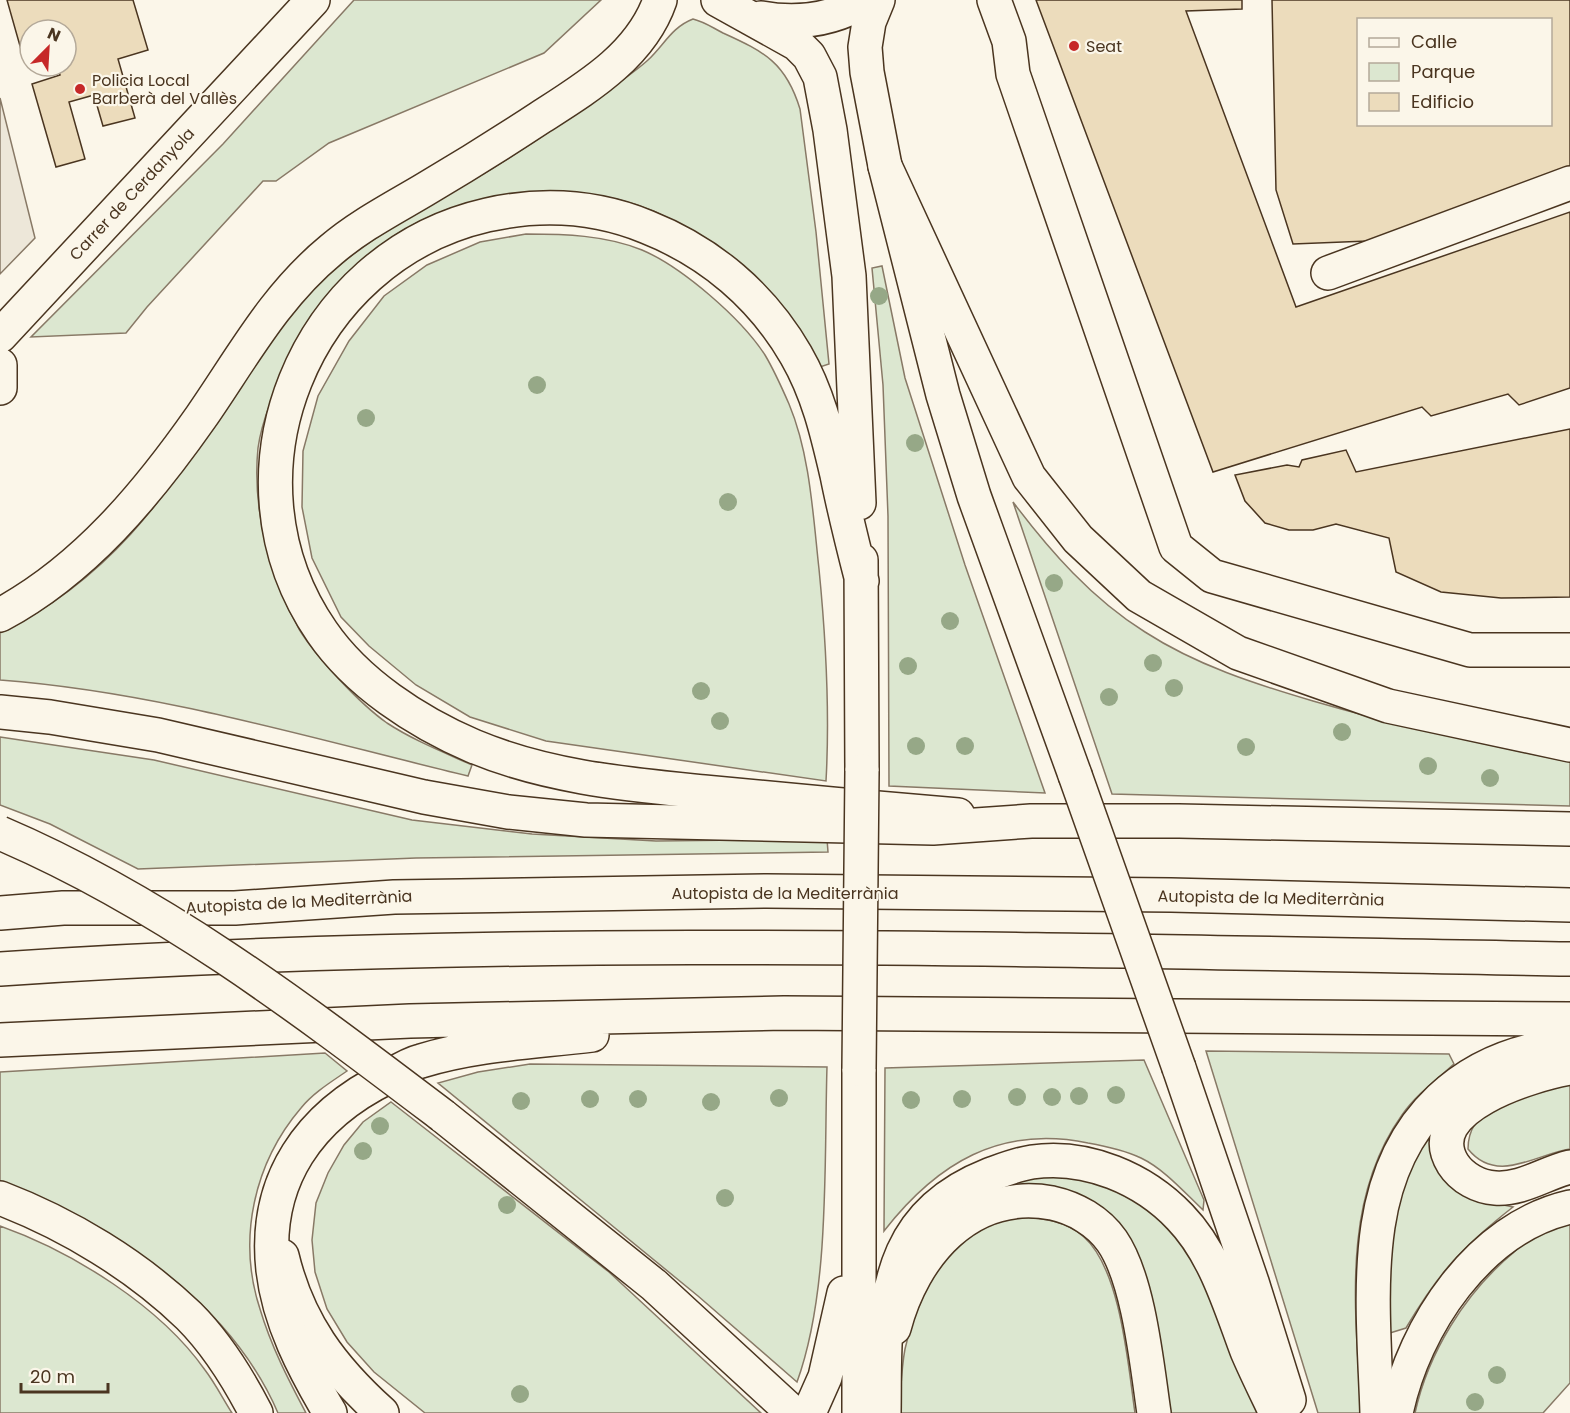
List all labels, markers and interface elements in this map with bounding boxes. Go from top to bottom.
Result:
north arrow [18,18,78,78]
legend [1357,18,1552,126]
text: N [44,22,64,48]
text: Calle [1411,29,1457,54]
place label: Seat [1086,35,1122,58]
marker: Seat [1067,39,1081,53]
text: Parque [1411,59,1475,84]
place label: Policia Local Barberà del Vallès [92,69,237,110]
marker: Policia Local Barberà del Vallès [73,82,87,96]
text: Edificio [1411,89,1474,114]
street label: Carrer de Cerdanyola [64,122,200,266]
street label: Autopista de la Mediterrània [671,882,899,905]
street label: Autopista de la Mediterrània [185,885,413,919]
street label: Autopista de la Mediterrània [1157,885,1385,911]
scale bar [21,1356,108,1394]
text: 20 m [30,1364,75,1389]

